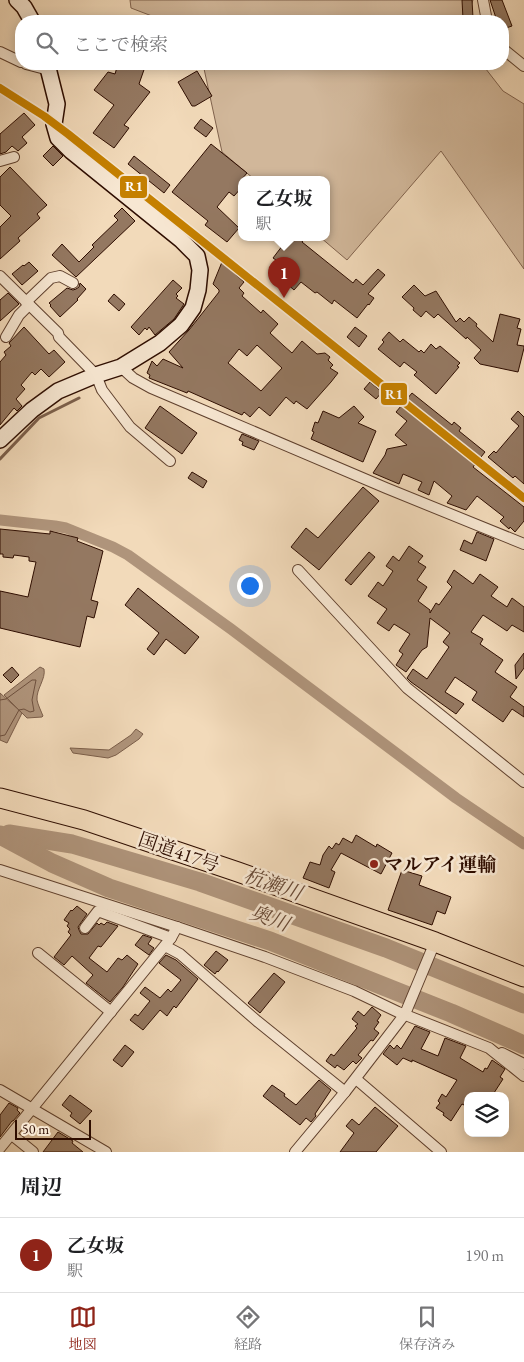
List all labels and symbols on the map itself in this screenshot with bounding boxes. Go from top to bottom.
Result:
line badge: R1 [119,175,148,199]
text: R1 [125,177,143,195]
pin: 1 [268,257,300,298]
line badge: R1 [380,382,408,406]
text: R1 [385,385,403,403]
your location [237,573,263,599]
street label: 国道417号 [135,826,223,878]
place label: マルアイ運輸 [384,852,496,877]
marker: マルアイ運輸 [368,858,380,870]
water label: 杭瀬川 [240,862,307,907]
water label: 奥川 [247,899,295,938]
scale bar [15,1117,91,1140]

